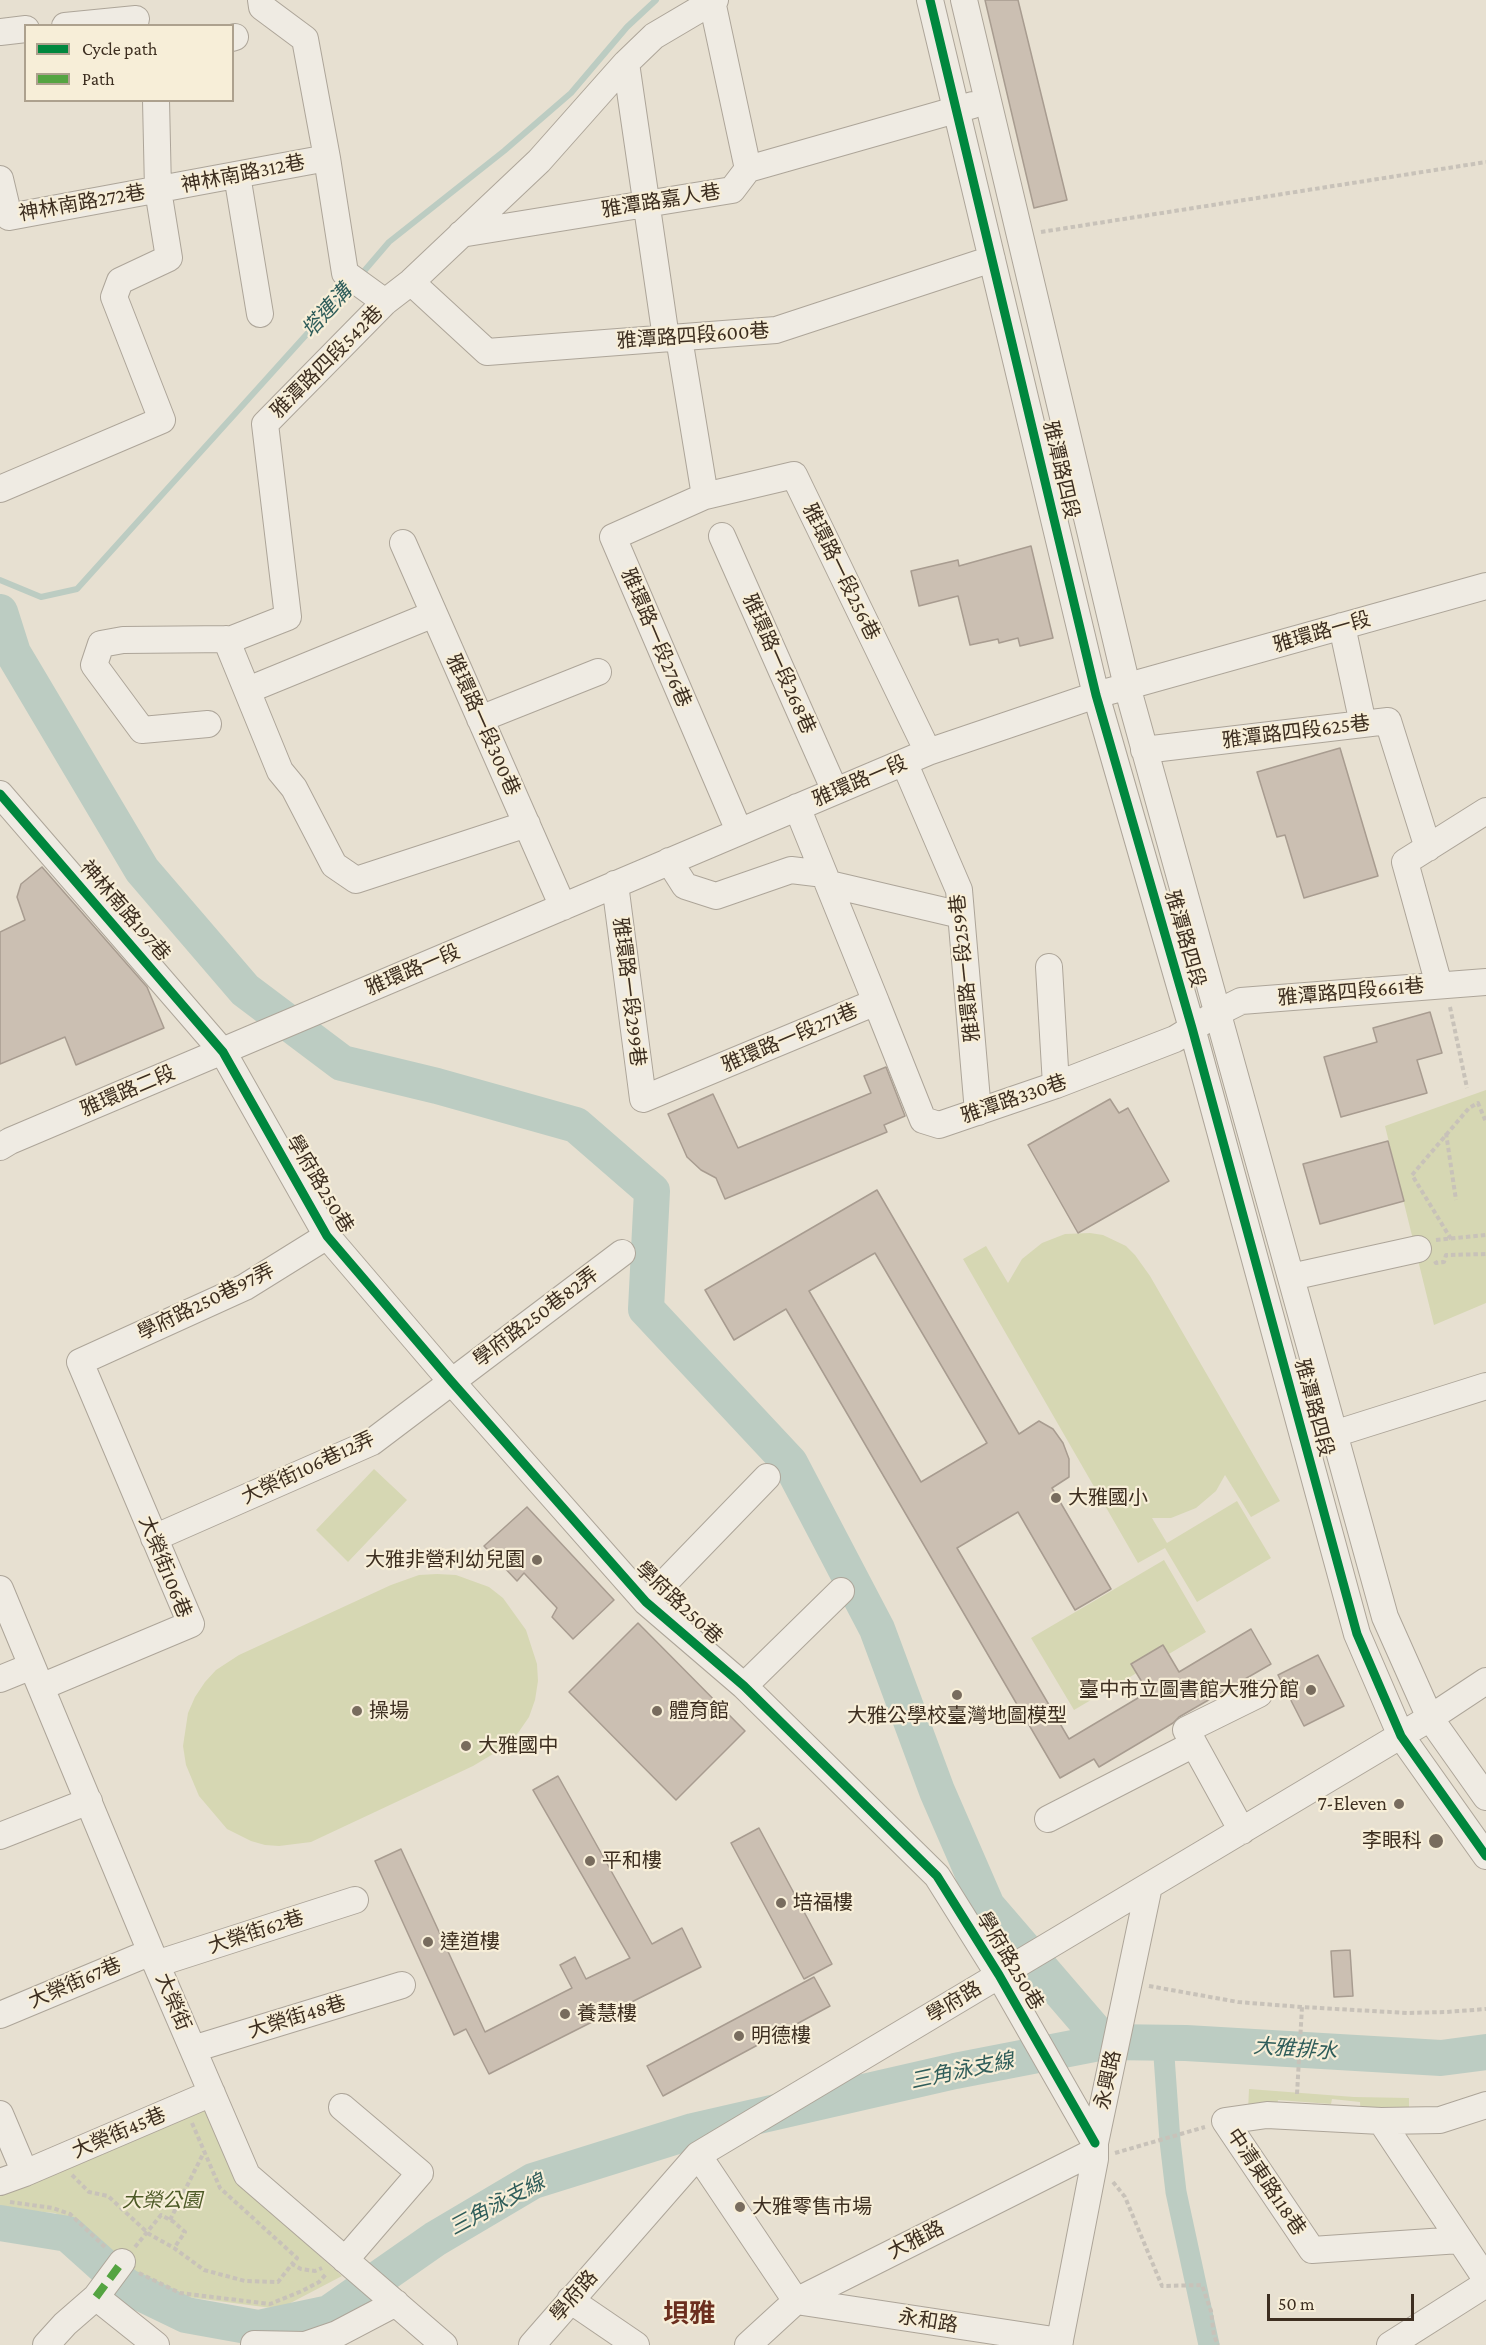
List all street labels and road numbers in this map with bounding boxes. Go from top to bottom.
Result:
street label: 神林南路312巷 [179,150,307,198]
street label: 神林南路272巷 [17,180,147,226]
street label: 雅潭路嘉人巷 [600,180,722,222]
street label: 雅潭路四段542巷 [266,301,388,423]
street label: 雅潭路四段600巷 [616,319,770,353]
street label: 雅潭路四段 [1038,419,1084,521]
street label: 雅環路一段256巷 [798,500,884,644]
street label: 雅環路一段276巷 [616,565,696,711]
street label: 雅環路一段268巷 [737,590,821,738]
street label: 雅環路一段 [1271,607,1373,657]
street label: 雅環路一段300巷 [441,651,525,799]
street label: 雅潭路四段625巷 [1221,711,1371,753]
street label: 雅環路一段 [809,750,911,812]
street label: 神林南路197巷 [75,856,175,966]
street label: 雅潭路四段 [1160,888,1210,990]
street label: 雅環路一段259巷 [945,893,985,1043]
street label: 雅環路一段299巷 [608,916,650,1068]
street label: 雅環路一段 [362,939,464,1001]
street label: 雅潭路四段661巷 [1277,974,1425,1010]
street label: 雅環路一段271巷 [719,999,861,1077]
street label: 雅環路二段 [77,1060,179,1122]
street label: 雅潭路330巷 [958,1070,1070,1128]
street label: 學府路250巷 [281,1131,359,1237]
street label: 學府路250巷97弄 [134,1258,278,1346]
street label: 學府路250巷82弄 [469,1262,603,1372]
street label: 雅潭路四段 [1289,1357,1339,1459]
street label: 大榮街106巷12弄 [238,1427,378,1509]
street label: 大榮街106巷 [134,1512,196,1622]
street label: 學府路250巷 [630,1557,728,1649]
street label: 大榮街62巷 [205,1905,307,1959]
street label: 學府路250巷 [971,1908,1049,2014]
street label: 大榮街67巷 [25,1953,125,2013]
street label: 大榮街 [150,1970,196,2034]
street label: 學府路 [922,1976,986,2028]
street label: 大榮街48巷 [245,1991,349,2043]
street label: 永興路 [1090,2048,1126,2112]
street label: 大榮街45巷 [68,2103,170,2163]
street label: 中清東路118巷 [1221,2124,1311,2240]
street label: 大雅路 [884,2216,948,2264]
street label: 學府路 [545,2265,603,2327]
street label: 永和路 [896,2304,960,2338]

